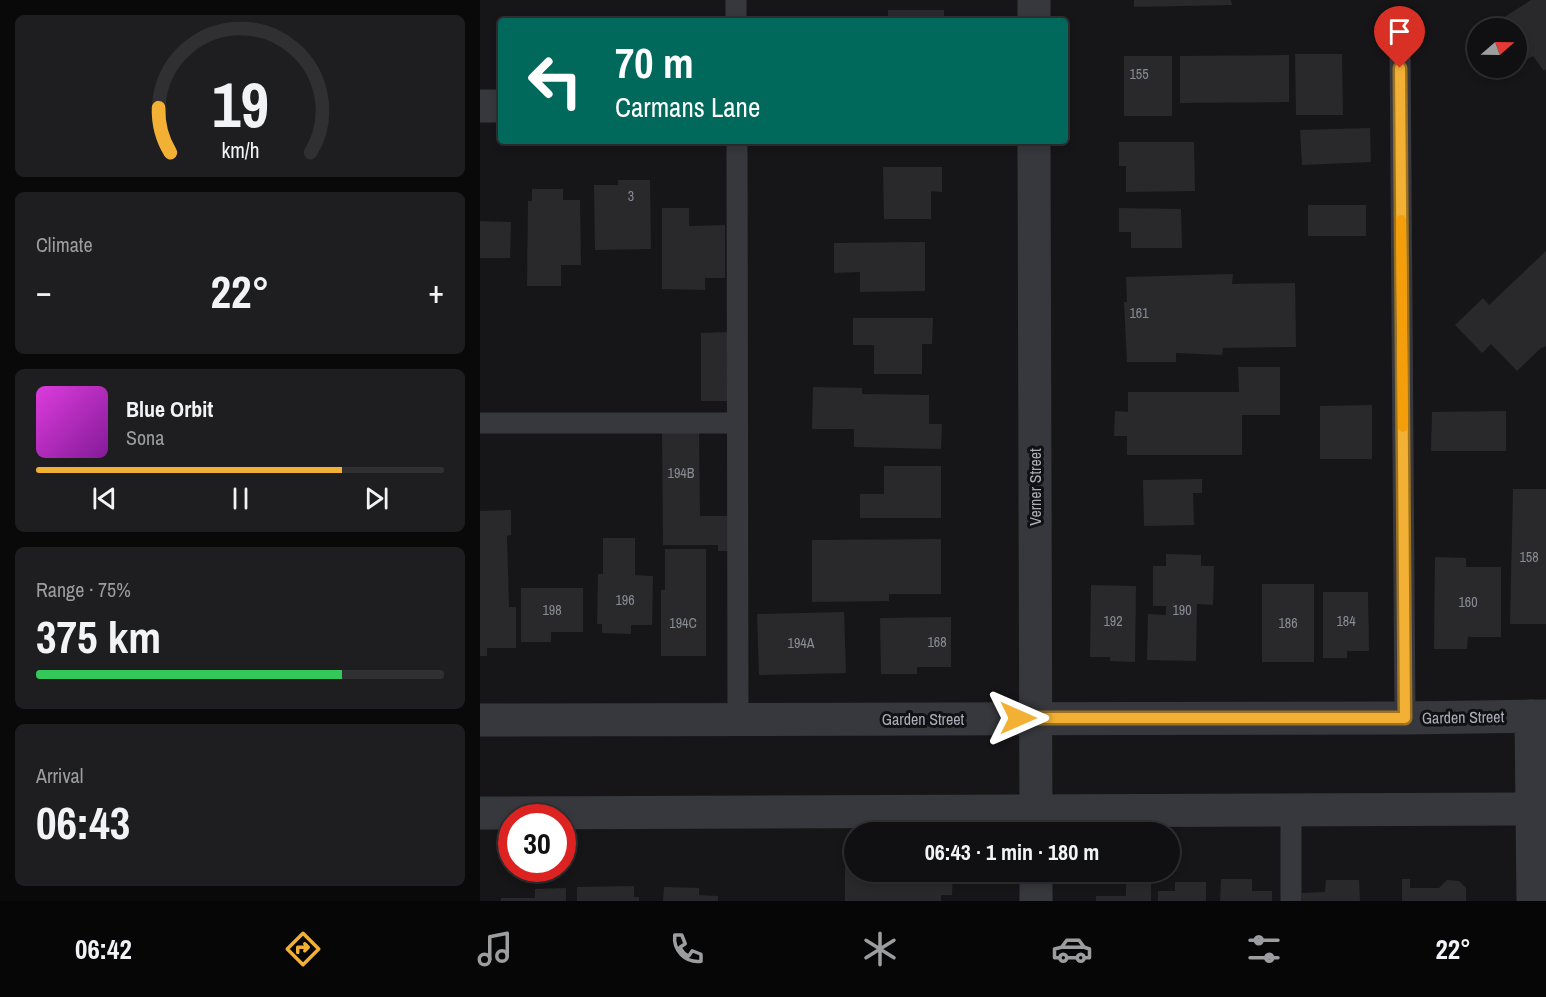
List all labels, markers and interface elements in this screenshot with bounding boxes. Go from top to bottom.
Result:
pin [1374,6,1425,68]
icon: arrive [1383,15,1416,48]
north arrow [1467,18,1527,78]
map controls [1467,18,1527,78]
text: 70 m [615,35,694,91]
icon: left [516,42,594,120]
text: 19 [212,62,268,146]
house number: 155 [1129,65,1149,83]
text: Carmans Lane [615,89,760,125]
text: km/h [221,136,259,165]
house number: 3 [628,187,634,205]
text: Climate [36,231,93,258]
text: 22° [210,261,270,322]
text: − [36,269,52,313]
text: + [428,269,444,313]
house number: 161 [1129,304,1149,322]
text: Blue Orbit [126,394,213,424]
text: Sona [126,424,164,451]
street label: Verner Street [1024,448,1046,526]
house number: 194B [668,464,695,482]
icon: previous [88,482,121,515]
icon: pause [224,482,257,515]
icon: next [360,482,393,515]
house number: 158 [1519,548,1539,566]
text: Range · 75% [36,576,131,603]
house number: 196 [615,591,635,609]
house number: 160 [1458,593,1478,611]
house number: 198 [542,601,562,619]
house number: 190 [1172,601,1192,619]
text: 375 km [36,606,161,667]
house number: 192 [1103,612,1123,630]
house number: 184 [1336,612,1356,630]
house number: 194C [669,614,697,632]
house number: 186 [1278,614,1298,632]
house number: 168 [927,633,947,651]
house number: 194A [788,634,815,652]
position arrow [986,686,1050,750]
street label: Garden Street [1422,705,1505,729]
street label: Garden Street [882,708,965,730]
text: Arrival [36,762,83,789]
text: 06:43 [36,792,130,853]
speed limit sign: 30 [498,804,576,882]
text: 06:43 · 1 min · 180 m [925,837,1099,867]
icon: directions [282,928,324,970]
icon: music [474,928,516,970]
icon: phone [666,928,708,970]
icon: climate [859,928,901,970]
icon: car [1051,928,1093,970]
icon: filters [1243,928,1285,970]
text: 06:42 [75,931,132,967]
text: 22° [1435,931,1471,967]

